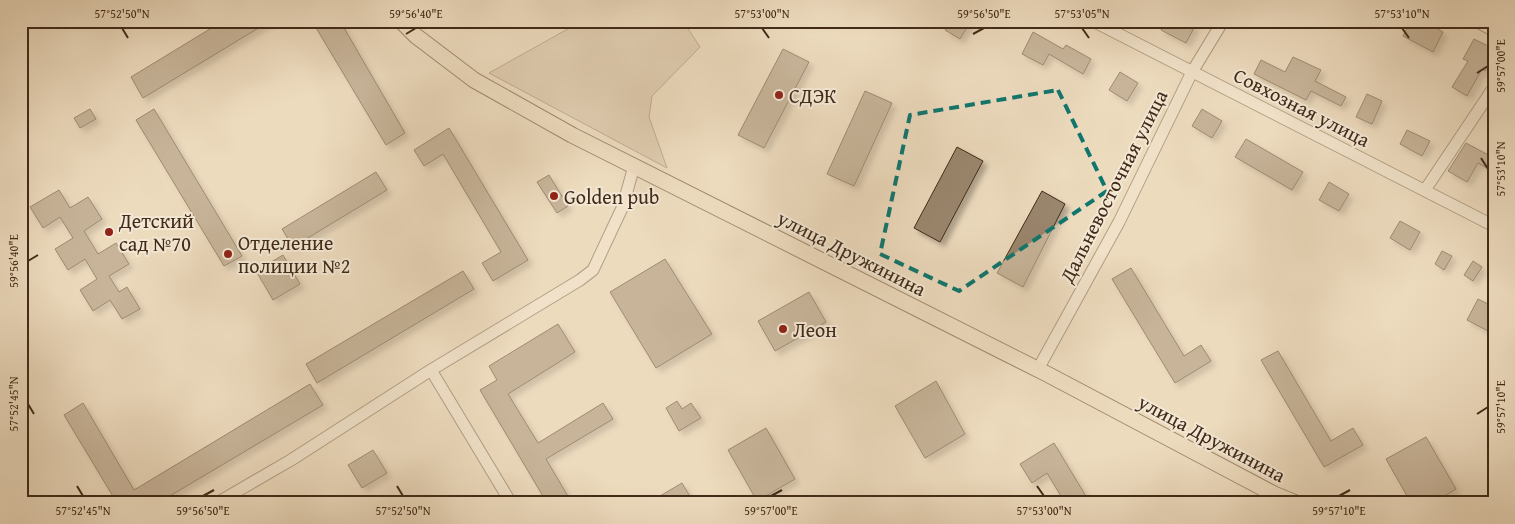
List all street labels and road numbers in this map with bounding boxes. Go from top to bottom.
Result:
street label: Совхозная улица [1229,60,1376,154]
street label: Дальневосточная улица [1051,84,1174,288]
street label: улица Дружинина [772,203,932,303]
street label: улица Дружинина [1132,386,1291,489]

